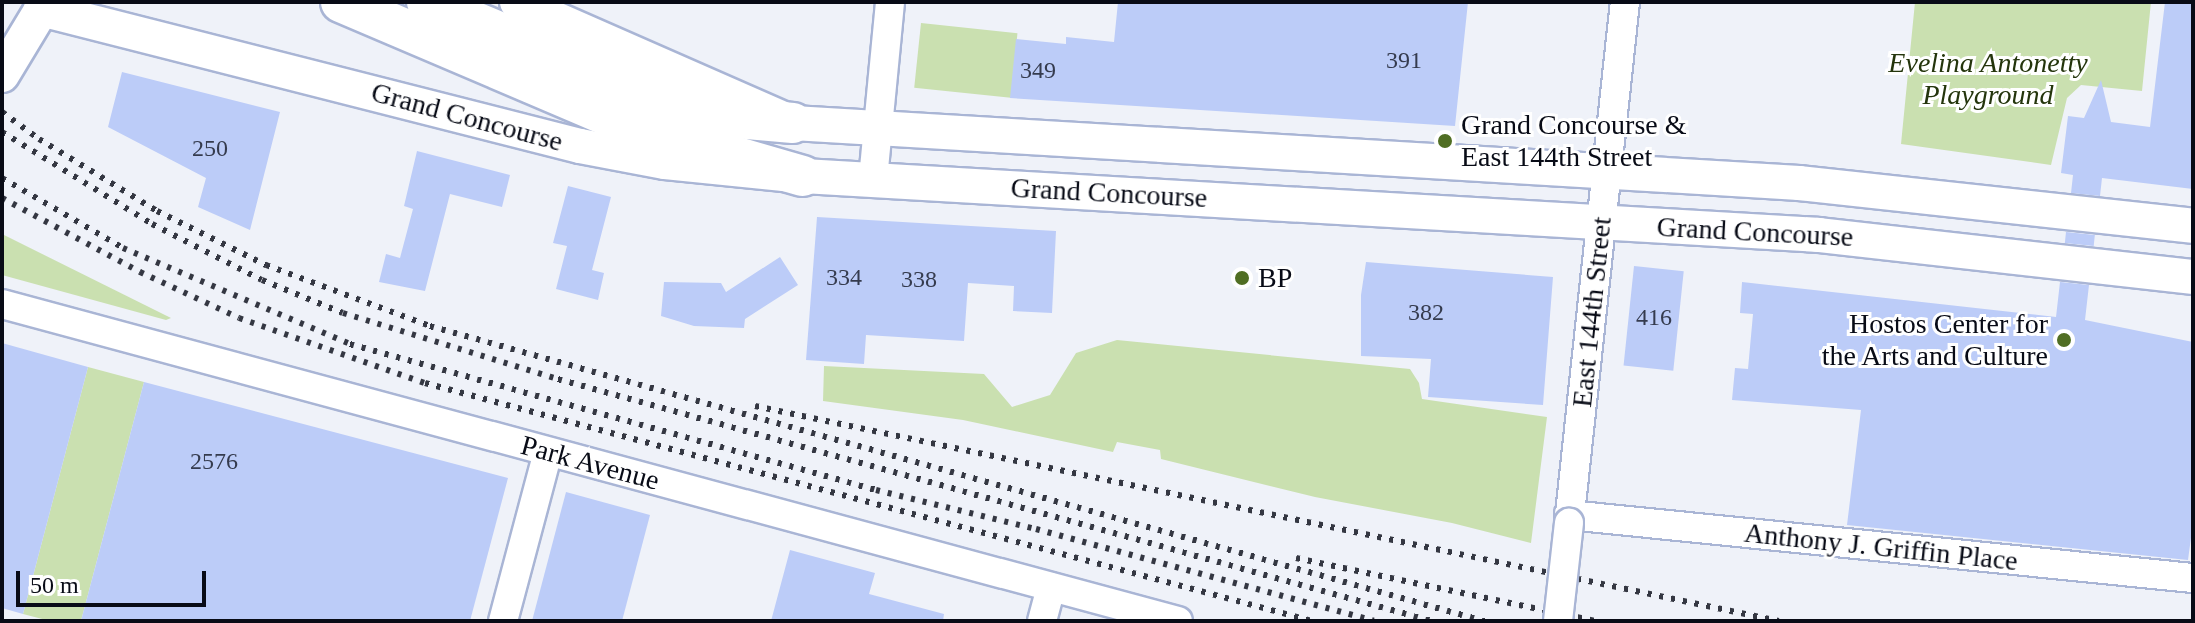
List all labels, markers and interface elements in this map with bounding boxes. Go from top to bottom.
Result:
park label: Evelina Antonetty Playground [1888,46,2088,112]
house number: 391 [1386,47,1422,75]
house number: 349 [1020,57,1056,85]
street label: Grand Concourse [368,75,566,159]
place label: Grand Concourse & East 144th Street [1461,108,1687,174]
marker: Grand Concourse & East 144th Street [1436,132,1454,150]
house number: 250 [192,135,228,163]
street label: Grand Concourse [1010,171,1208,215]
street label: Grand Concourse [1656,210,1854,254]
street label: East 144th Street [1565,215,1619,409]
place label: BP [1258,261,1292,295]
house number: 334 [826,264,862,292]
house number: 338 [901,266,937,294]
marker: BP [1233,269,1251,287]
house number: 382 [1408,299,1444,327]
house number: 416 [1636,304,1672,332]
place label: Hostos Center for the Arts and Culture [1820,307,2048,373]
marker: Hostos Center for the Arts and Culture [2055,331,2073,349]
street label: Park Avenue [516,428,664,498]
house number: 2576 [190,448,238,476]
street label: Anthony J. Griffin Place [1743,516,2019,578]
scale bar [20,555,210,605]
text: 50 m [30,572,79,598]

